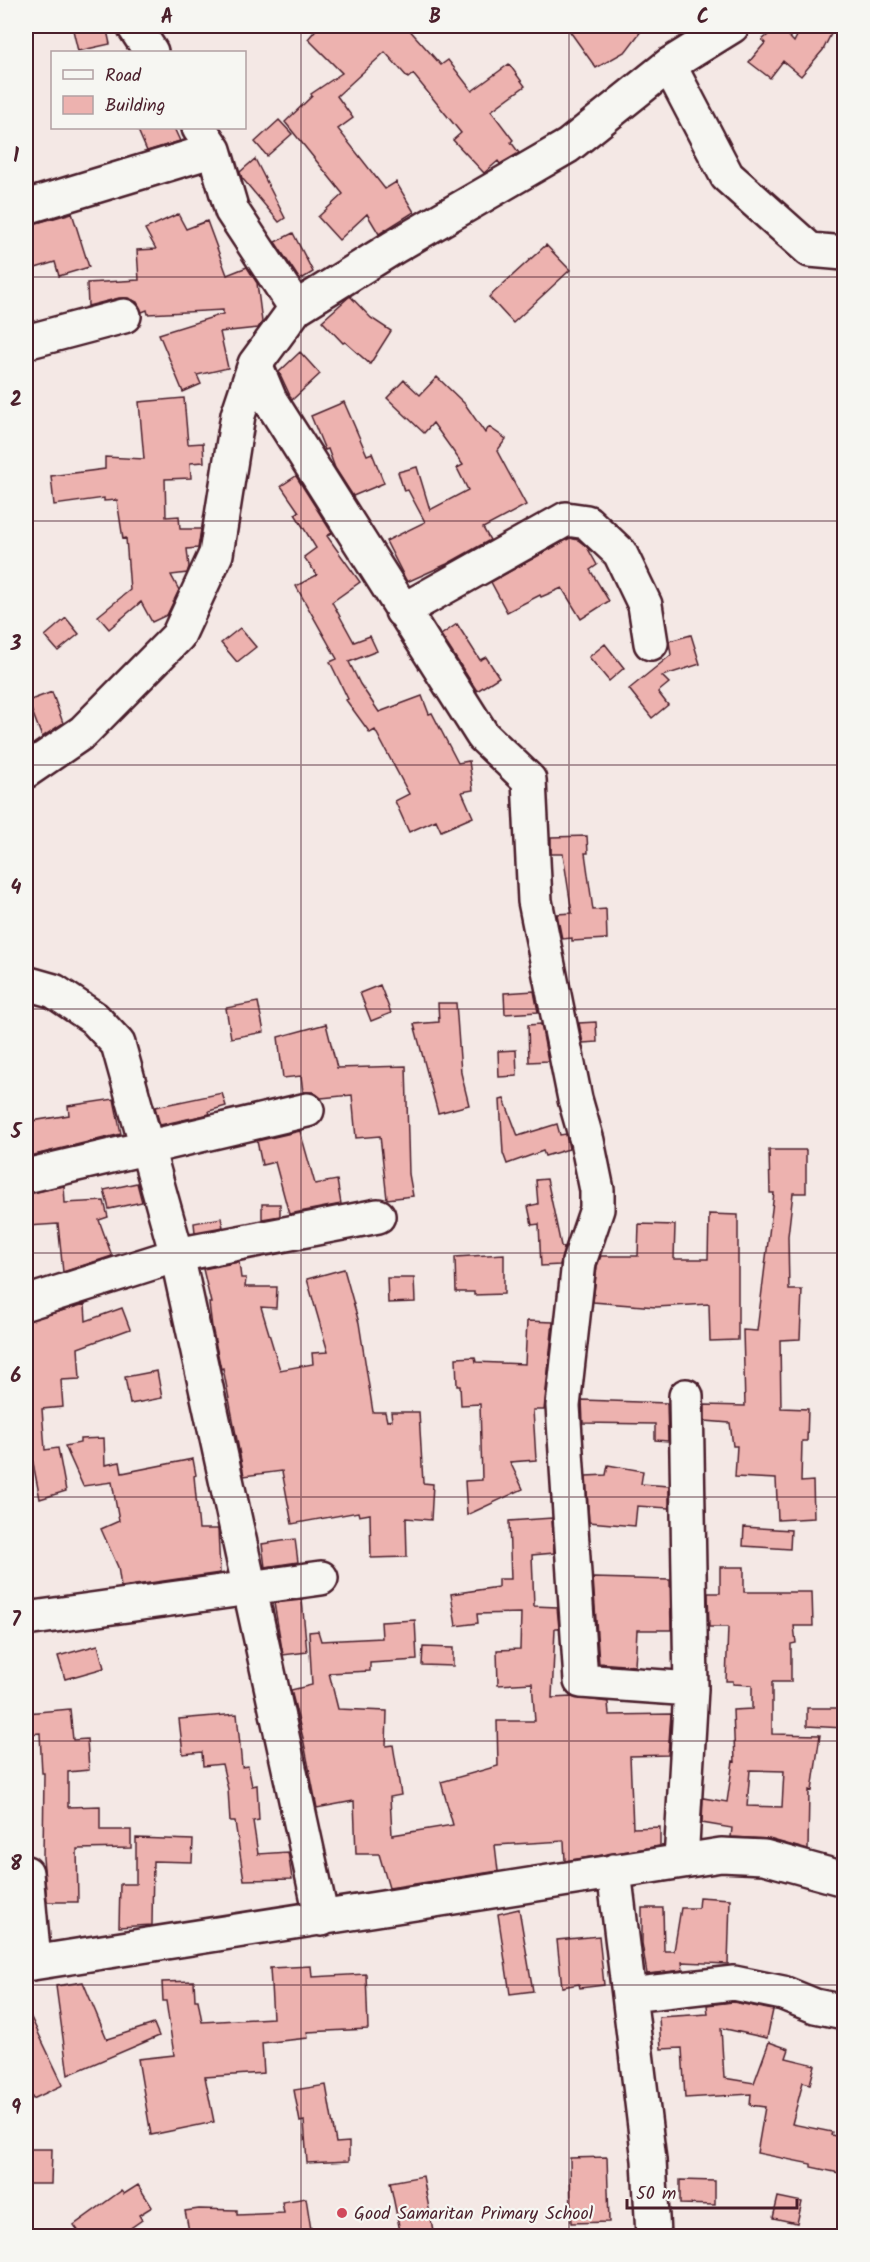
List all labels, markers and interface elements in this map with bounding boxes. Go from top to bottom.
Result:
text: A [161,2,173,34]
text: B [429,2,441,34]
text: C [697,2,709,34]
legend [51,51,246,129]
text: Road [105,62,142,91]
text: Building [105,92,165,121]
text: 1 [13,141,19,173]
text: 2 [10,385,22,417]
text: 3 [10,629,22,661]
text: 4 [11,873,22,905]
text: 5 [10,1117,23,1149]
text: 6 [11,1361,22,1393]
text: 7 [11,1605,21,1637]
text: 8 [10,1849,22,1881]
text: 9 [11,2093,21,2125]
scale bar [627,2172,796,2210]
text: 50 m [636,2180,676,2209]
place label: Good Samaritan Primary School [354,2200,594,2229]
marker: Good Samaritan Primary School [335,2206,349,2220]

